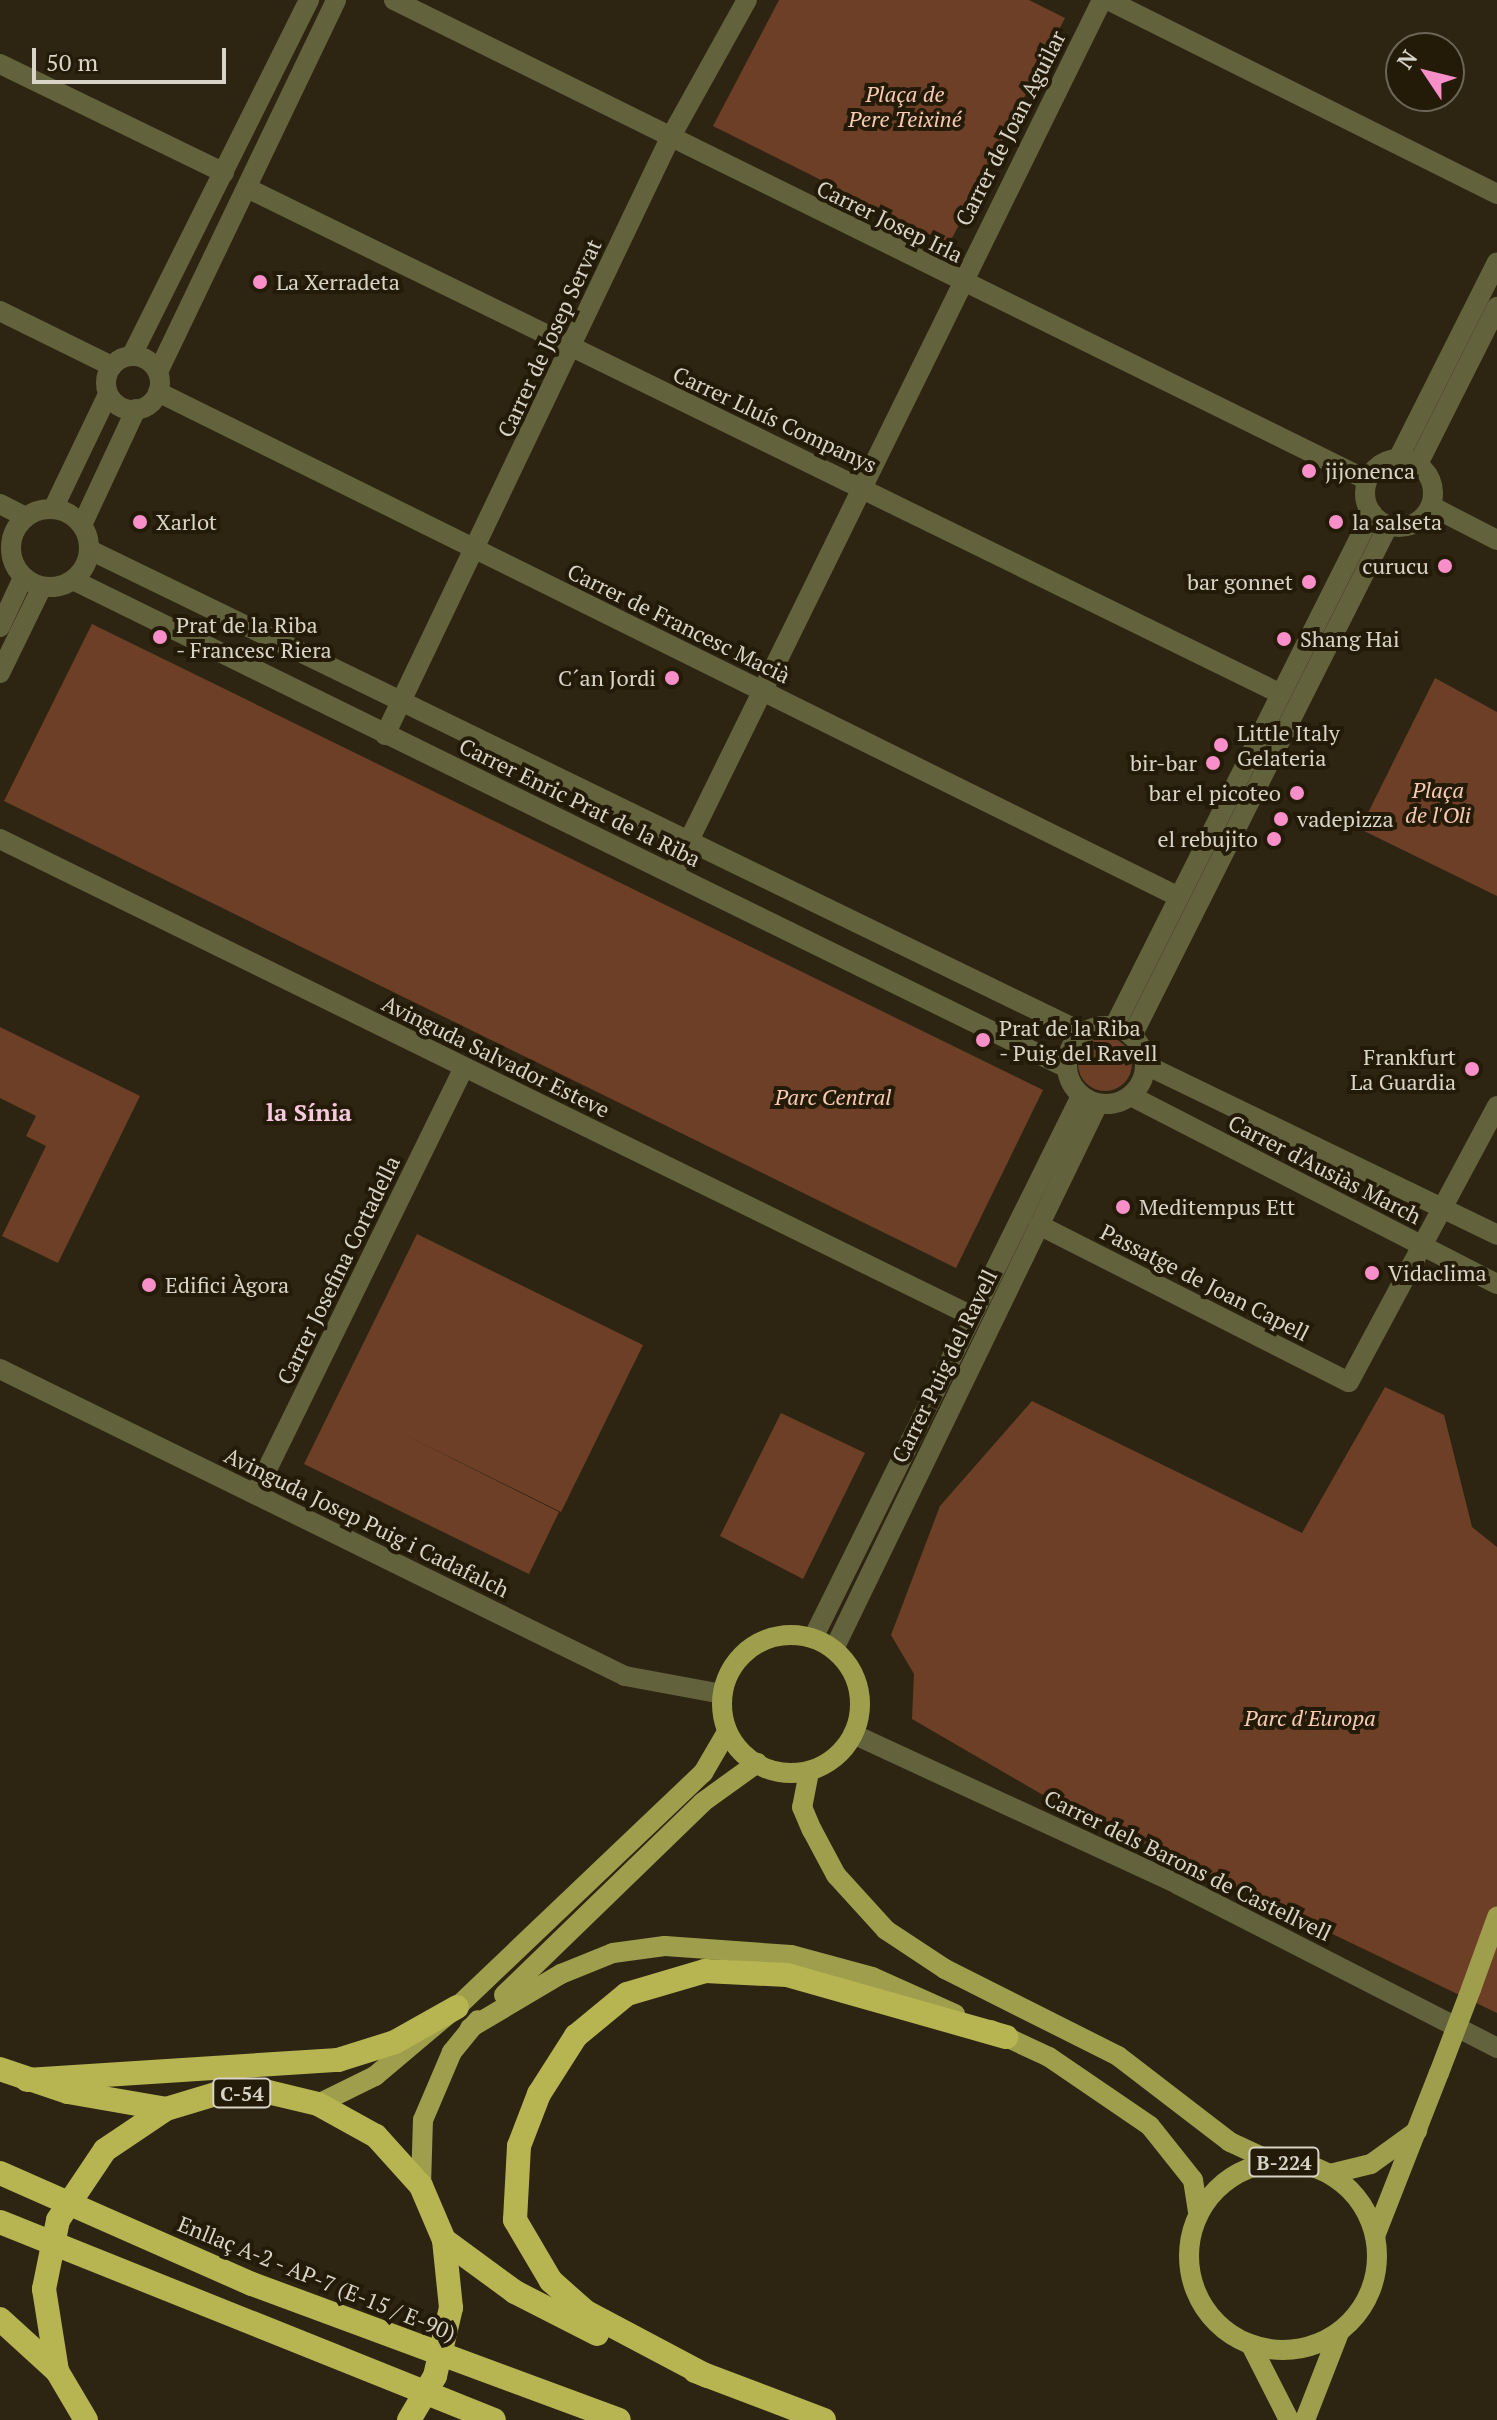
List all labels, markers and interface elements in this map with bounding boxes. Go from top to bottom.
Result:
street label: Carrer de Joan Aguilar [949,26,1071,230]
scale bar [36,32,230,82]
north arrow [1385,32,1465,112]
text: N [1390,44,1423,74]
text: 50 m [46,46,98,78]
park label: Plaça de Pere Teixiné [848,80,962,132]
street label: Carrer Josep Irla [813,174,967,268]
street label: Carrer de Josep Servat [491,235,607,441]
place label: La Xerradeta [276,269,400,295]
marker: La Xerradeta [251,273,269,291]
street label: Carrer Lluís Companys [669,360,881,478]
place label: jijonenca [1325,458,1415,484]
marker: jijonenca [1300,462,1318,480]
place label: Xarlot [156,509,217,535]
place label: la salseta [1352,509,1442,535]
marker: Xarlot [131,513,149,531]
marker: la salseta [1327,513,1345,531]
place label: curucu [1362,553,1429,579]
marker: curucu [1436,557,1454,575]
street label: Carrer de Francesc Macià [563,558,795,688]
place label: bar gonnet [1187,569,1293,595]
marker: bar gonnet [1300,573,1318,591]
place label: Prat de la Riba - Francesc Riera [176,611,333,662]
place label: Shang Hai [1300,626,1400,652]
marker: Prat de la Riba - Francesc Riera [151,628,169,646]
marker: Shang Hai [1275,630,1293,648]
place label: C´an Jordi [558,665,656,691]
marker: C´an Jordi [663,669,681,687]
place label: Little Italy Gelateria [1237,719,1340,770]
street label: Carrer Enric Prat de la Riba [455,732,705,872]
marker: Little Italy Gelateria [1212,736,1230,754]
place label: bir-bar [1130,750,1197,776]
marker: bir-bar [1204,754,1222,772]
park label: Plaça de l'Oli [1405,776,1471,828]
place label: bar el picoteo [1149,780,1281,806]
marker: bar el picoteo [1288,784,1306,802]
place label: vadepizza [1297,806,1394,832]
marker: vadepizza [1272,810,1290,828]
place label: el rebujito [1158,826,1258,852]
marker: el rebujito [1265,830,1283,848]
street label: Avinguda Salvador Esteve [378,989,614,1123]
place label: Prat de la Riba - Puig del Ravell [999,1014,1158,1066]
marker: Prat de la Riba - Puig del Ravell [974,1031,992,1049]
place label: Frankfurt La Guardia [1350,1043,1456,1094]
marker: Frankfurt La Guardia [1463,1060,1481,1078]
park label: Parc Central [774,1084,892,1110]
district label: la Sínia [266,1099,352,1127]
street label: Carrer d'Ausiàs March [1224,1109,1426,1229]
street label: Carrer Josefina Cortadella [271,1151,405,1389]
place label: Meditempus Ett [1139,1194,1295,1220]
marker: Meditempus Ett [1114,1198,1132,1216]
street label: Passatge de Joan Capell [1096,1218,1314,1346]
place label: Vidaclima [1388,1260,1487,1286]
marker: Vidaclima [1363,1264,1381,1282]
street label: Carrer Puig del Ravell [886,1265,1002,1467]
place label: Edifici Àgora [165,1272,290,1298]
marker: Edifici Àgora [140,1276,158,1294]
street label: Avinguda Josep Puig i Cadafalch [220,1441,514,1603]
park label: Parc d'Europa [1244,1705,1376,1731]
street label: Carrer dels Barons de Castellvell [1040,1784,1336,1946]
road number: C-54 [212,2077,272,2109]
road number: B-224 [1248,2146,1320,2178]
street label: Enllaç A-2 - AP-7 (E-15 / E-90) [173,2210,461,2346]

